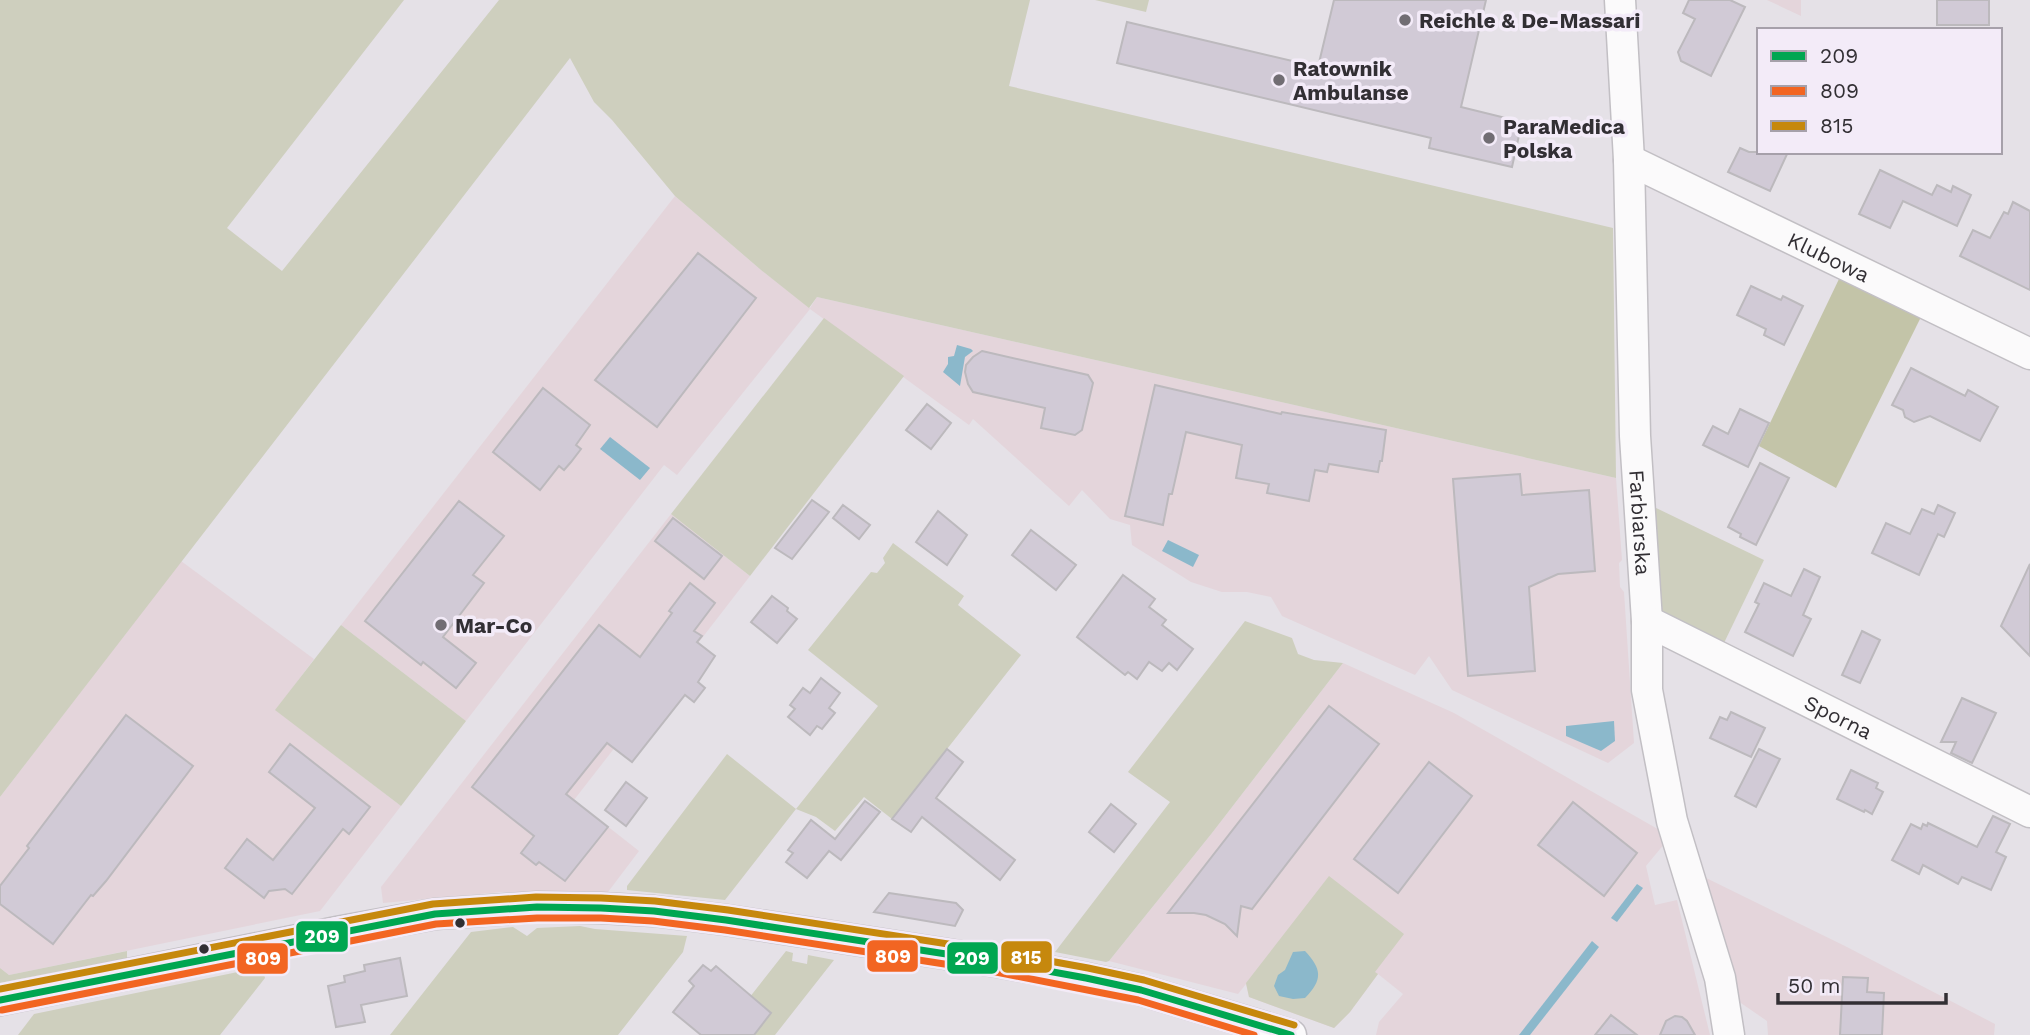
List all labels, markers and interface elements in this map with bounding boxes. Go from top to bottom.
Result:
place label: Reichle & De-Massari [1419,8,1640,33]
marker: Reichle & De-Massari [1397,12,1413,28]
legend [1757,28,2002,154]
text: 209 [1820,43,1858,68]
place label: Ratownik Ambulanse [1293,56,1409,105]
marker: Ratownik Ambulanse [1271,72,1287,88]
text: 809 [1820,78,1859,103]
text: 815 [1820,113,1853,138]
place label: ParaMedica Polska [1503,114,1626,163]
marker: ParaMedica Polska [1481,130,1497,146]
street label: Klubowa [1784,226,1874,287]
street label: Farbiarska [1625,469,1657,576]
place label: Mar-Co [455,613,532,638]
marker: Mar-Co [433,617,449,633]
street label: Sporna [1800,689,1877,744]
unlabelled marker [453,916,467,930]
line badge: 209 [295,920,349,953]
text: 209 [304,925,340,948]
line badge: 809 [866,939,919,973]
line badge: 815 [1000,940,1053,974]
line badge: 209 [946,941,999,975]
unlabelled marker [197,942,211,956]
line badge: 809 [236,942,289,975]
text: 809 [875,945,911,968]
text: 815 [1010,946,1042,969]
text: 809 [245,947,281,970]
text: 209 [954,947,990,970]
scale bar [1778,962,1946,1006]
text: 50 m [1788,973,1840,998]

